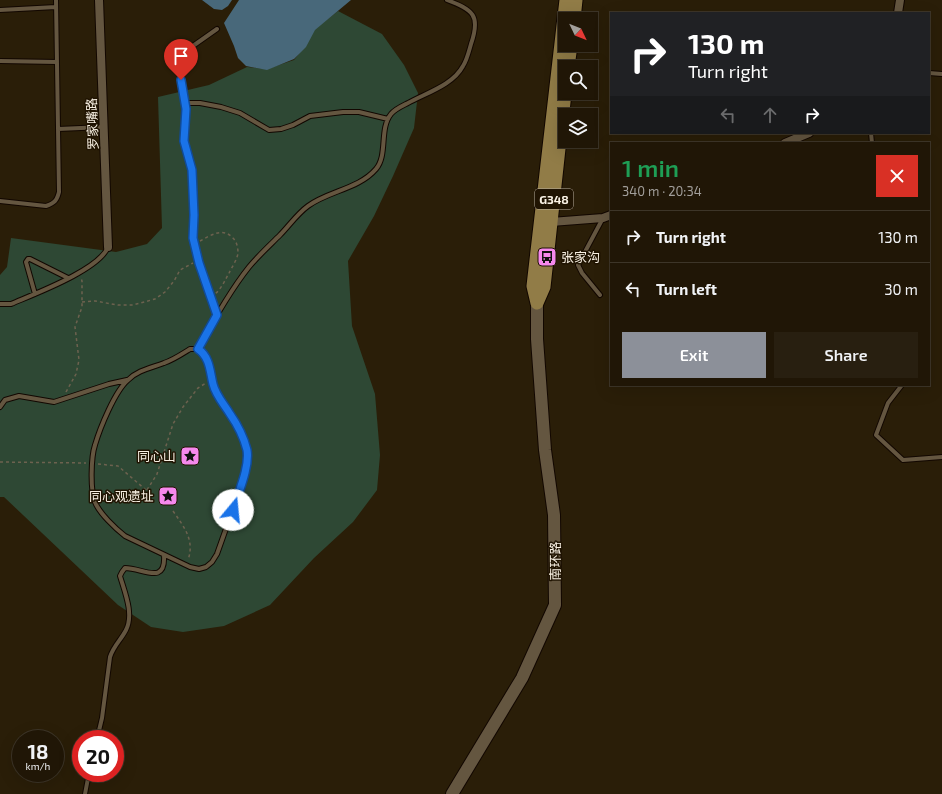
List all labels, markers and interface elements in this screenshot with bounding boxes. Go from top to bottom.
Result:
north arrow [558,12,598,52]
map controls [558,12,598,148]
text: 130 m [688,26,764,60]
icon: right [622,28,674,80]
pin [164,39,198,80]
icon: arrive [170,45,192,67]
button: search [558,60,598,100]
text: Turn right [688,60,768,82]
street label: 罗家嘴路 [83,98,101,150]
icon: left [717,104,739,126]
icon: ahead [759,104,781,126]
icon: right [801,104,823,126]
button: layers [558,108,598,148]
text: 1 min [622,153,679,182]
button: close [876,155,918,197]
text: 340 m · 20:34 [622,183,702,199]
road number: G348 [535,189,573,209]
icon: right [622,226,644,248]
text: Turn right [656,228,726,246]
text: 130 m [878,228,918,246]
bus stop icon: 张家沟 [536,246,558,268]
place label: 张家沟 [561,249,600,265]
icon: left [622,278,644,300]
text: Turn left [656,280,717,298]
text: 30 m [884,280,918,298]
button: Exit [622,332,766,378]
button: Share [774,332,918,378]
place icon: 同心山 [179,445,201,467]
place label: 同心山 [137,448,176,464]
place icon: 同心观遗址 [157,485,179,507]
place label: 同心观遗址 [89,488,154,504]
position arrow [212,489,254,531]
street label: 南环路 [547,541,563,581]
speed limit sign: 20 [72,730,124,782]
text: 18 [27,739,49,763]
text: km/h [26,760,50,772]

